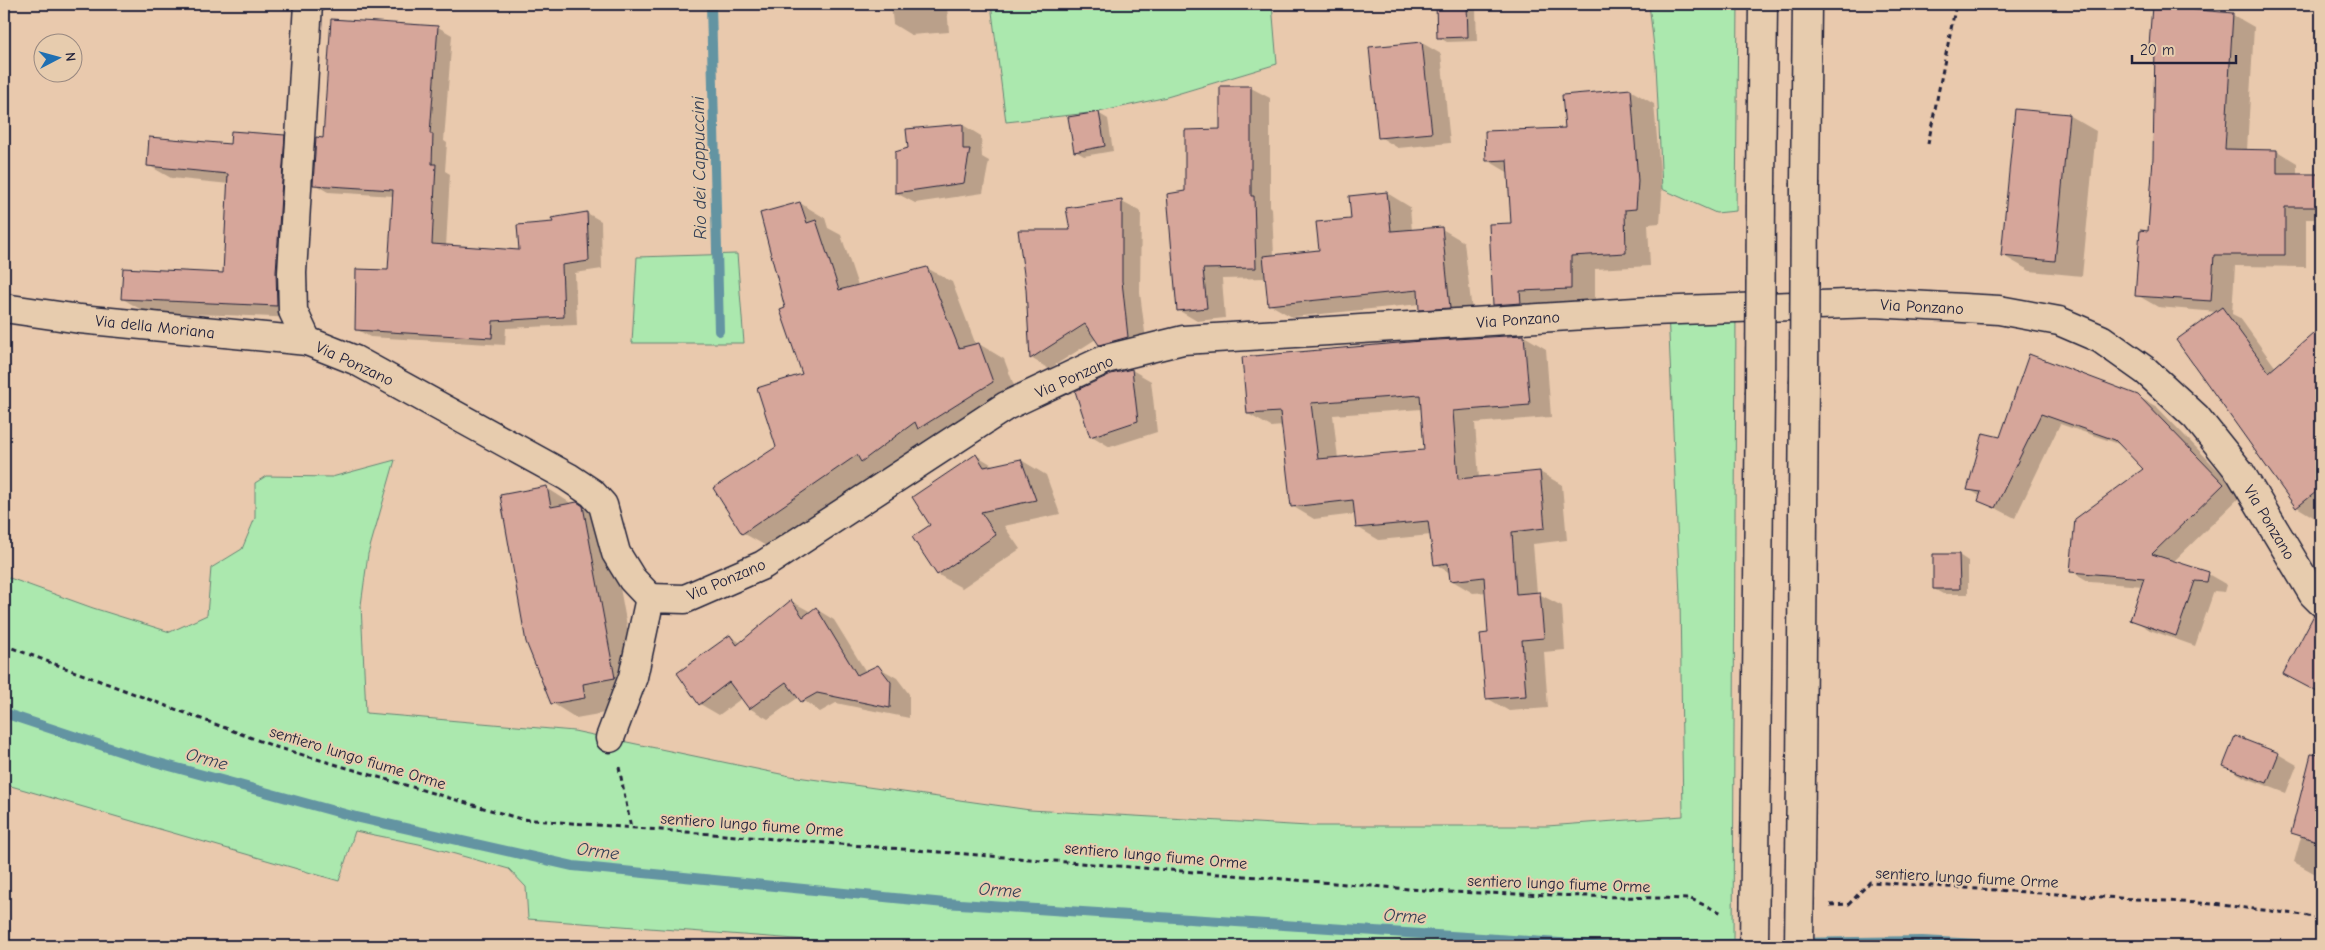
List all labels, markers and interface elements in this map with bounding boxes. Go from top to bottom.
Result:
north arrow [32,32,82,82]
scale bar [2132,32,2236,64]
text: 20 m [2140,41,2174,59]
text: N [62,51,79,62]
water label: Rio dei Cappuccini [688,95,711,240]
street label: Via Ponzano [1880,296,1964,318]
street label: Via Ponzano [1476,308,1560,332]
street label: Via della Moriana [94,312,216,342]
street label: Via Ponzano [313,338,396,390]
street label: Via Ponzano [1033,352,1116,402]
street label: Via Ponzano [2240,482,2298,563]
street label: Via Ponzano [684,555,768,605]
street label: sentiero lungo fiume Orme [267,723,448,793]
water label: Orme [184,744,230,775]
street label: sentiero lungo fiume Orme [660,810,844,840]
water label: Orme [576,838,620,865]
street label: sentiero lungo fiume Orme [1064,839,1248,873]
street label: sentiero lungo fiume Orme [1875,864,2059,892]
street label: sentiero lungo fiume Orme [1467,872,1651,896]
water label: Orme [978,879,1022,902]
water label: Orme [1383,905,1427,928]

